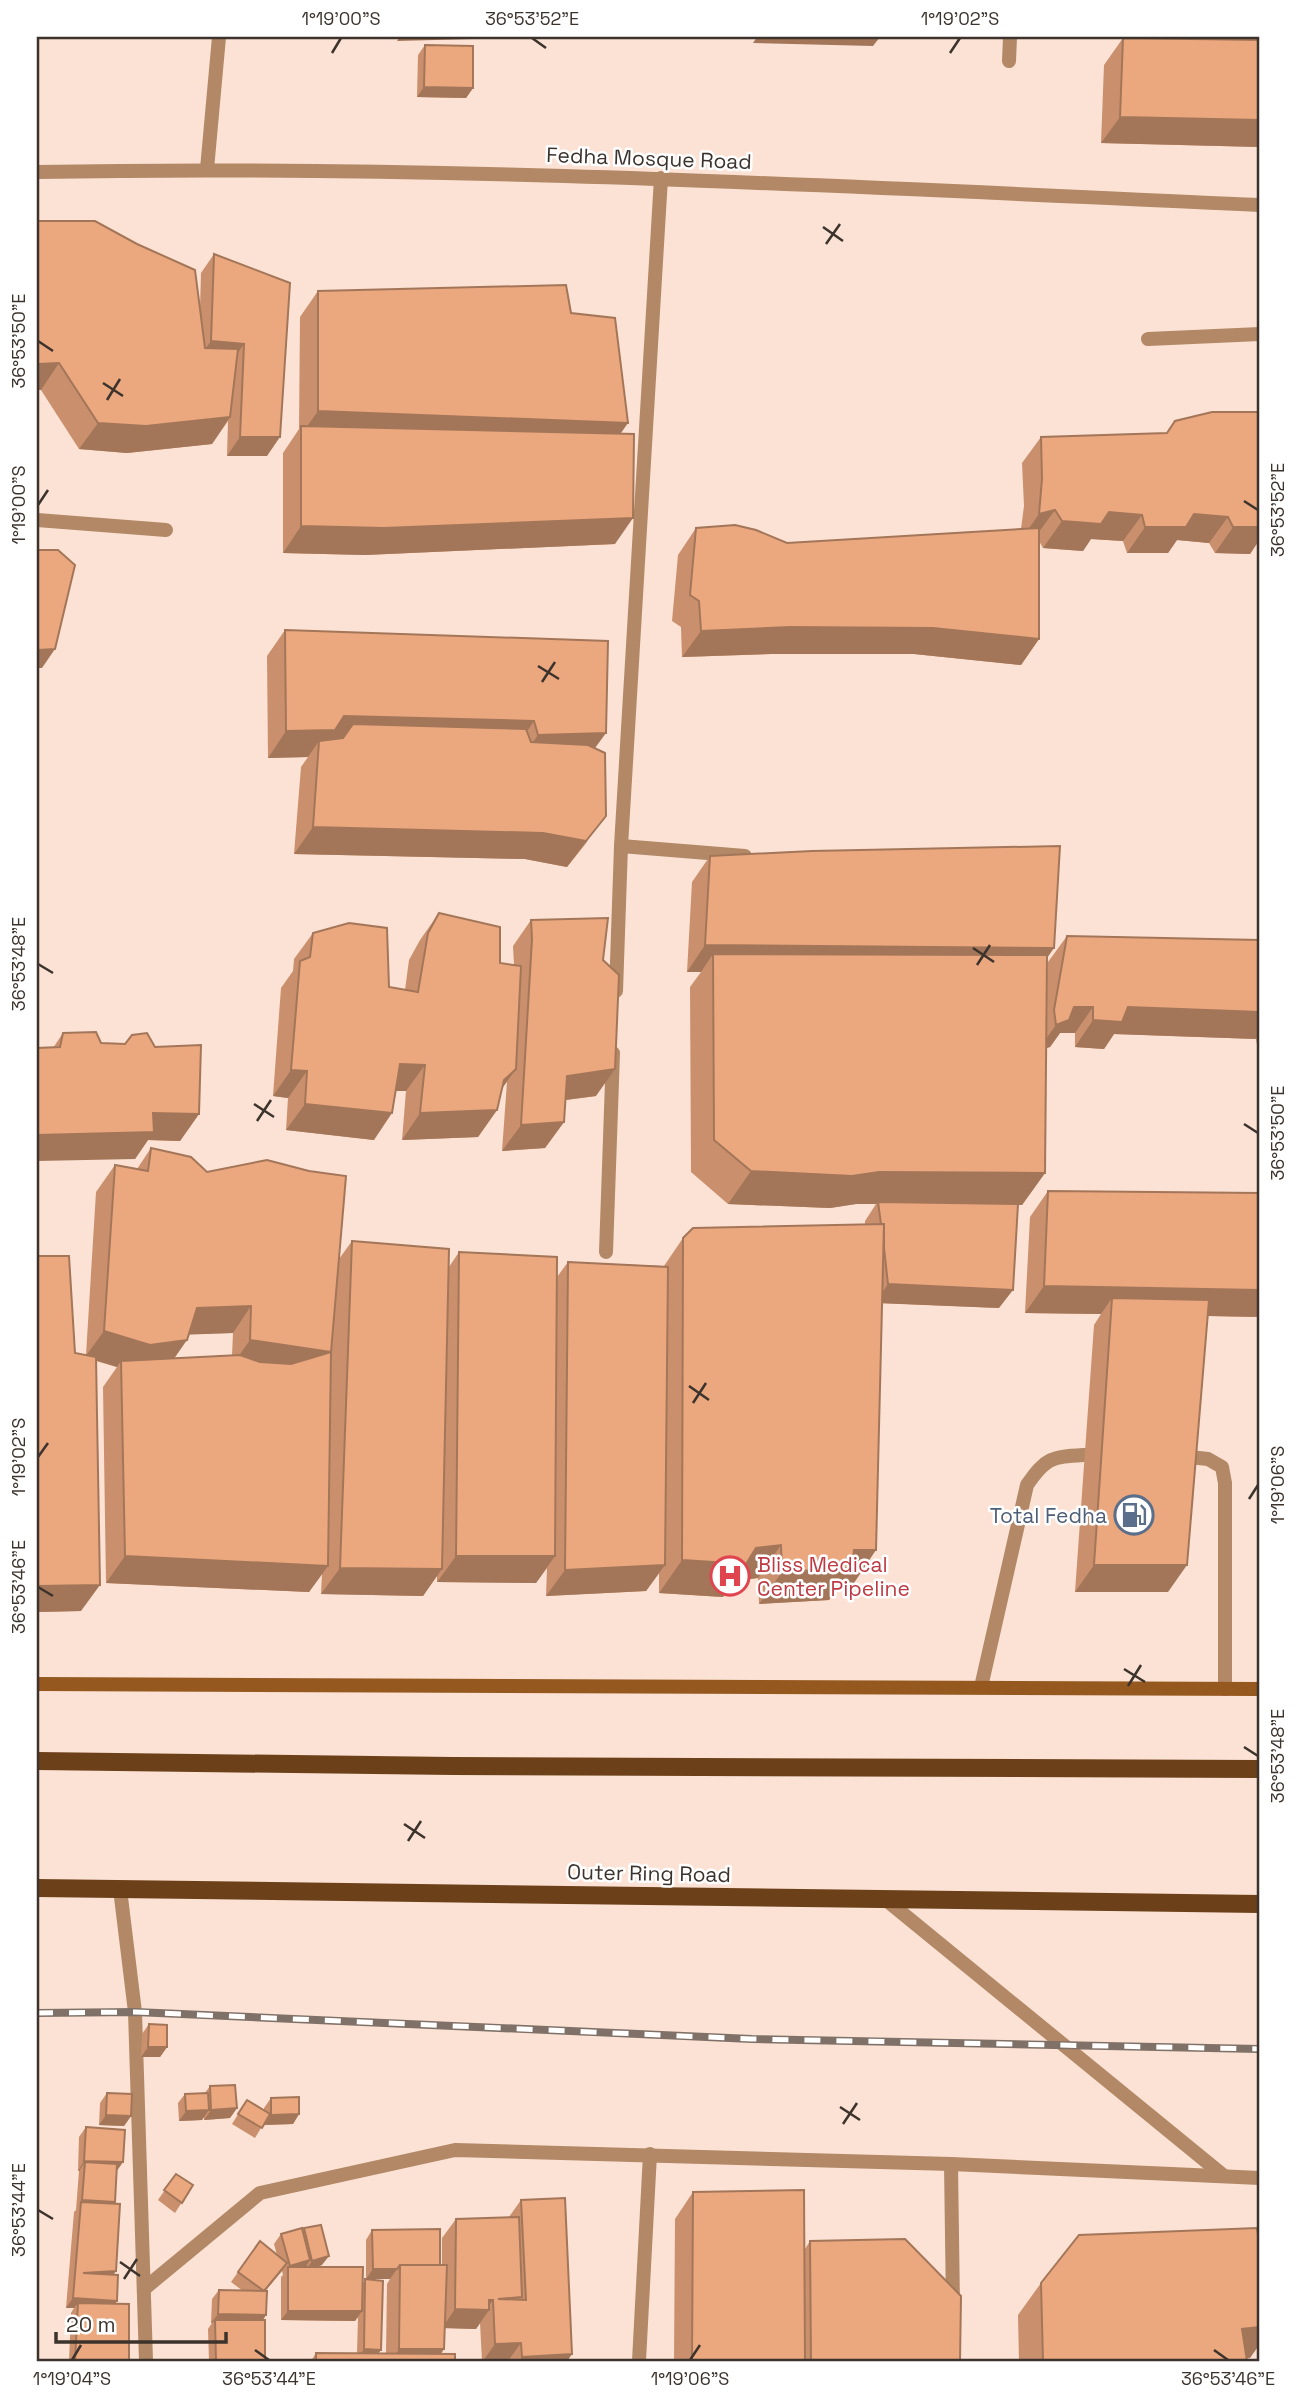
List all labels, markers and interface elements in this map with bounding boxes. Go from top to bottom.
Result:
text: 1°19'00"S [301,7,381,30]
text: 36°53'52"E [485,7,579,30]
text: 1°19'02"S [921,7,999,30]
street label: Fedha Mosque Road [546,141,752,175]
text: 36°53'50"E [7,293,30,389]
text: 36°53'52"E [1266,463,1289,557]
text: 1°19'00"S [7,465,30,545]
text: 36°53'48"E [7,917,30,1011]
text: 36°53'50"E [1266,1085,1289,1181]
text: 1°19'02"S [7,1418,30,1496]
text: 1°19'06"S [1266,1446,1289,1524]
fuel station icon: Total Fedha [1113,1494,1155,1536]
place label: Total Fedha [990,1502,1107,1529]
text: 36°53'46"E [7,1540,30,1634]
place label: Bliss Medical Center Pipeline [757,1551,910,1602]
hospital icon: Bliss Medical Center Pipeline [709,1555,751,1597]
text: 36°53'48"E [1266,1709,1289,1803]
street label: Outer Ring Road [567,1858,731,1888]
text: 36°53'44"E [7,2163,30,2257]
scale bar [56,2300,226,2344]
text: 20 m [66,2311,116,2338]
text: 1°19'04"S [33,2367,111,2390]
text: 36°53'44"E [222,2367,316,2390]
text: 1°19'06"S [651,2367,729,2390]
text: 36°53'46"E [1181,2367,1275,2390]

